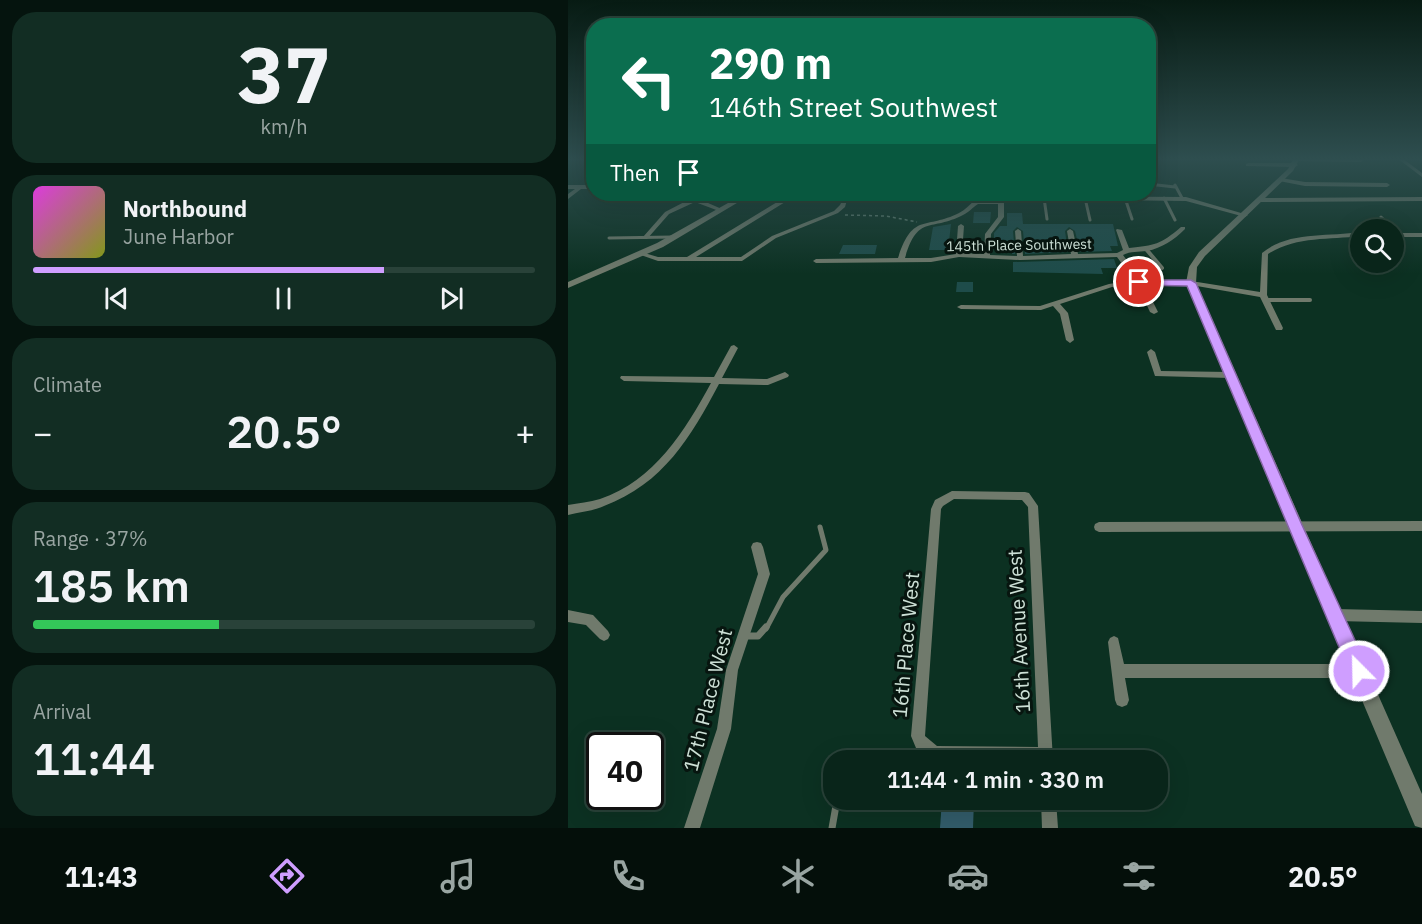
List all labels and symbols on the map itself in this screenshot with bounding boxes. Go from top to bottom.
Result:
street label: 145th Place Southwest [946,235,1092,255]
pin [1113,256,1164,307]
street label: 16th Avenue West [1001,549,1036,713]
street label: 16th Place West [886,571,925,719]
street label: 17th Place West [677,626,738,774]
position arrow [1327,639,1391,703]
speed limit sign: 40 [586,732,664,810]

